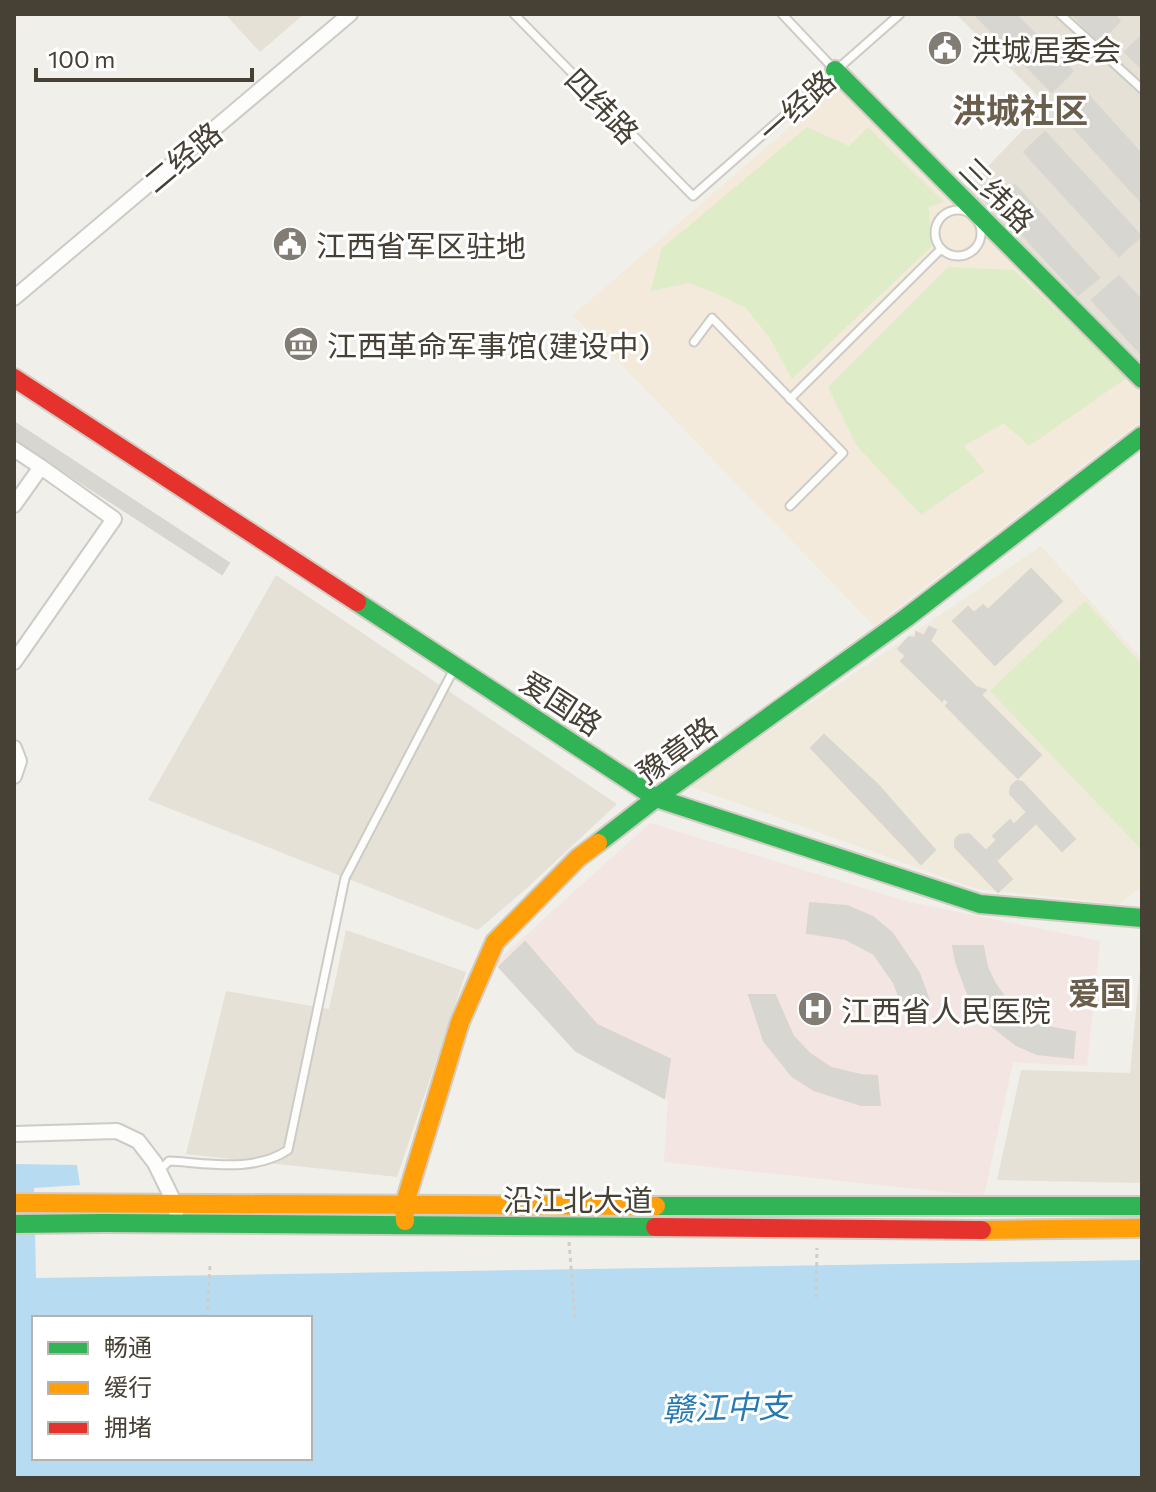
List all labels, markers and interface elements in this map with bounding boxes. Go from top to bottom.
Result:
public building icon: 洪城居委会 [926,29,964,67]
place label: 洪城居委会 [971,30,1121,67]
scale bar [36,32,252,82]
text: 100 m [48,44,115,73]
street label: 四纬路 [558,60,648,150]
street label: 一经路 [750,61,842,149]
district label: 洪城社区 [952,88,1088,130]
street label: 二经路 [136,113,228,199]
street label: 三纬路 [953,149,1043,239]
public building icon: 江西省军区驻地 [271,225,309,263]
place label: 江西省军区驻地 [316,226,526,263]
museum icon: 江西革命军事馆(建设中) [282,325,320,363]
place label: 江西革命军事馆(建设中) [327,326,650,363]
street label: 爱国路 [514,662,610,742]
street label: 豫章路 [629,708,723,790]
district label: 爱国 [1068,972,1132,1012]
hospital icon: 江西省人民医院 [796,990,834,1028]
place label: 江西省人民医院 [841,991,1051,1028]
street label: 沿江北大道 [503,1180,653,1217]
legend [32,1316,312,1460]
text: 畅通 [104,1332,152,1361]
text: 缓行 [104,1372,152,1401]
water label: 赣江中支 [661,1384,794,1428]
text: 拥堵 [104,1412,152,1441]

